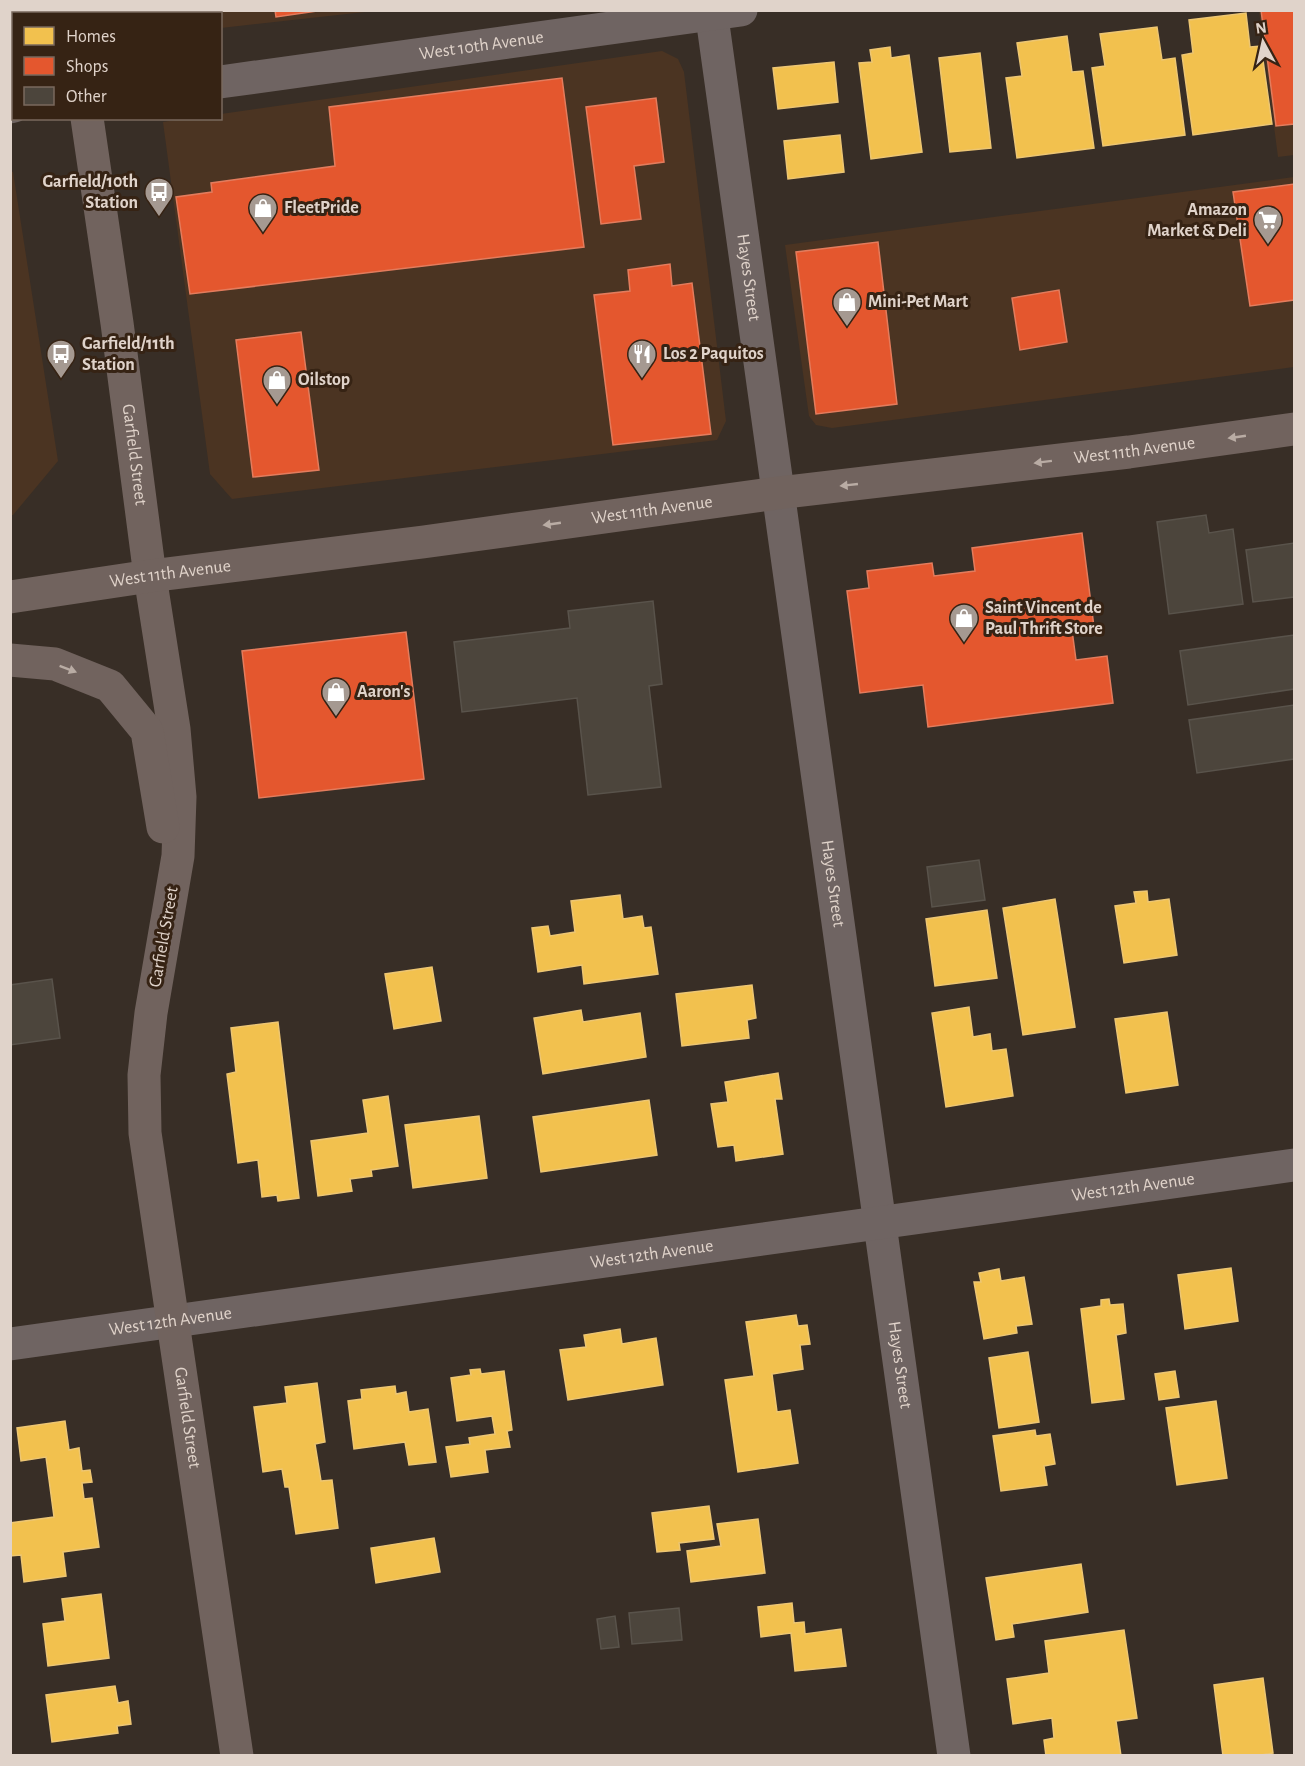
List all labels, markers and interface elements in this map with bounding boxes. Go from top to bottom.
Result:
legend [12,12,222,120]
north arrow [1233,12,1293,72]
text: N [1254,19,1268,37]
text: Homes [66,28,116,46]
street label: West 10th Avenue [418,28,545,63]
text: Shops [66,58,108,76]
text: Other [66,88,107,106]
place label: Garfield/10th Station [43,173,138,212]
bus stop icon: Garfield/10th Station [143,176,175,218]
shop icon: FleetPride [247,192,279,234]
place label: FleetPride [284,199,359,217]
place label: Amazon Market & Deli [1147,201,1247,240]
supermarket icon: Amazon Market & Deli [1252,204,1284,246]
street label: Hayes Street [733,233,763,322]
shop icon: Mini-Pet Mart [831,286,863,328]
place label: Mini-Pet Mart [868,293,968,311]
place label: Garfield/11th Station [82,335,175,374]
bus stop icon: Garfield/11th Station [45,338,77,380]
restaurant icon: Los 2 Paquitos [626,338,658,380]
place label: Los 2 Paquitos [663,345,764,363]
shop icon: Oilstop [261,364,293,406]
place label: Oilstop [298,371,350,389]
street label: Garfield Street [119,403,150,507]
one-way arrow [1227,433,1246,442]
street label: West 11th Avenue [1073,434,1196,467]
one-way arrow [1034,458,1053,467]
one-way arrow [840,480,859,490]
street label: West 11th Avenue [590,493,714,528]
one-way arrow [542,519,561,528]
street label: West 11th Avenue [109,557,232,591]
place label: Saint Vincent de Paul Thrift Store [985,599,1103,638]
shop icon: Saint Vincent de Paul Thrift Store [948,602,980,644]
one-way arrow [59,665,77,674]
shop icon: Aaron's [320,676,352,718]
place label: Aaron's [357,683,411,701]
street label: Hayes Street [818,839,848,929]
street label: Garfield Street [146,885,182,989]
street label: West 12th Avenue [1070,1170,1196,1205]
street label: West 12th Avenue [589,1237,714,1272]
street label: West 12th Avenue [108,1304,233,1339]
street label: Hayes Street [885,1320,915,1410]
street label: Garfield Street [171,1366,203,1470]

